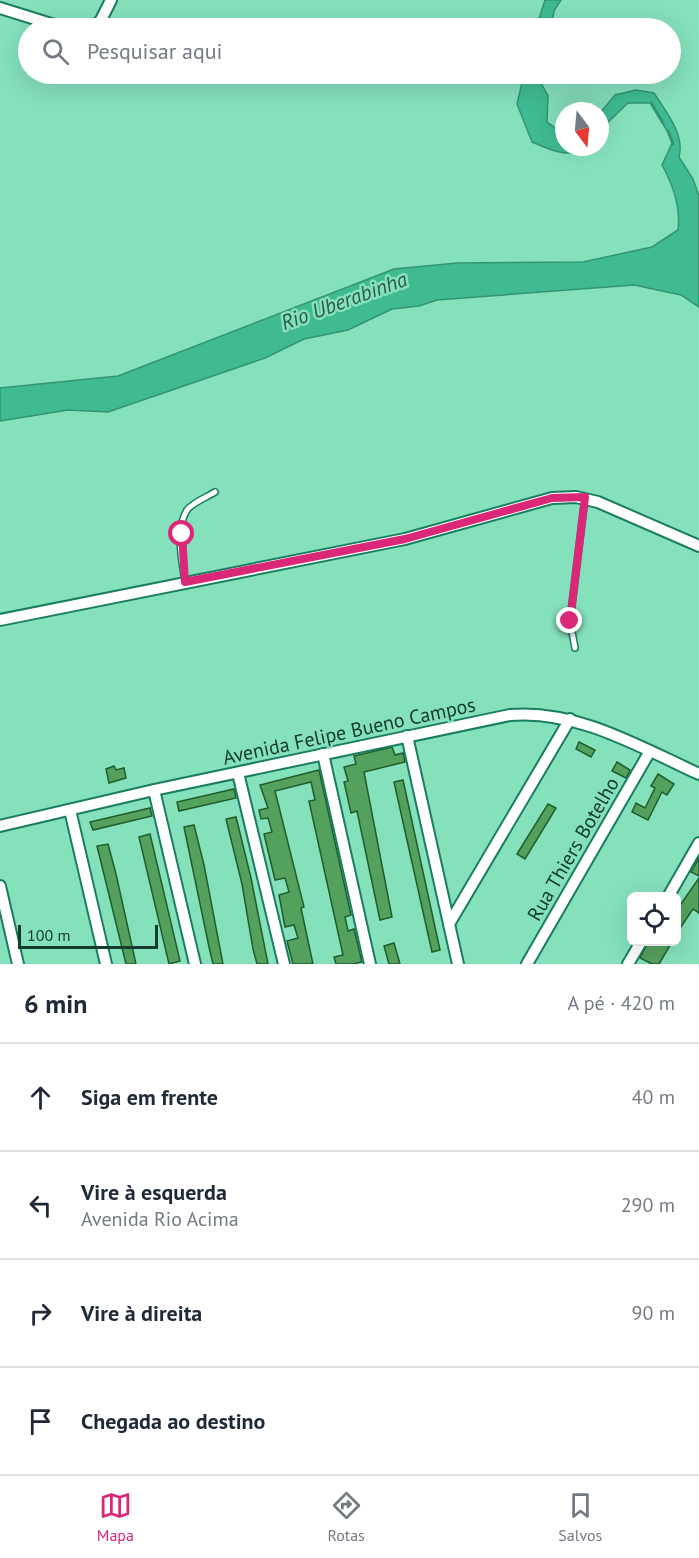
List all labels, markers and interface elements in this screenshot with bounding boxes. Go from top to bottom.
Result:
search box [18,18,681,84]
icon: search [39,35,72,68]
text: Pesquisar aqui [87,37,223,65]
north arrow [555,102,609,156]
water label: Rio Uberabinha [277,265,411,336]
route start [168,520,194,546]
route end [556,607,582,633]
street label: Avenida Felipe Bueno Campos [220,691,478,771]
street label: Rua Thiers Botelho [521,772,625,926]
map controls [627,892,681,946]
button: locate [627,892,681,946]
scale bar [18,922,158,950]
text: 100 m [27,925,70,945]
text: 6 min [24,987,87,1020]
text: A pé · 420 m [568,990,675,1016]
icon: ahead [24,1081,57,1114]
text: Siga em frente [81,1083,218,1111]
text: 40 m [632,1084,675,1110]
text: Vire à esquerda [81,1178,227,1206]
icon: left [24,1189,57,1222]
text: 290 m [621,1192,675,1218]
text: Avenida Rio Acima [81,1206,239,1232]
icon: right [24,1297,57,1330]
text: Vire à direita [81,1299,202,1327]
text: 90 m [632,1300,675,1326]
icon: arrive [24,1405,57,1438]
text: Chegada ao destino [81,1407,265,1435]
tab: Mapa [97,1489,134,1545]
tab: Rotas [327,1489,365,1545]
tab: Salvos [558,1489,602,1545]

